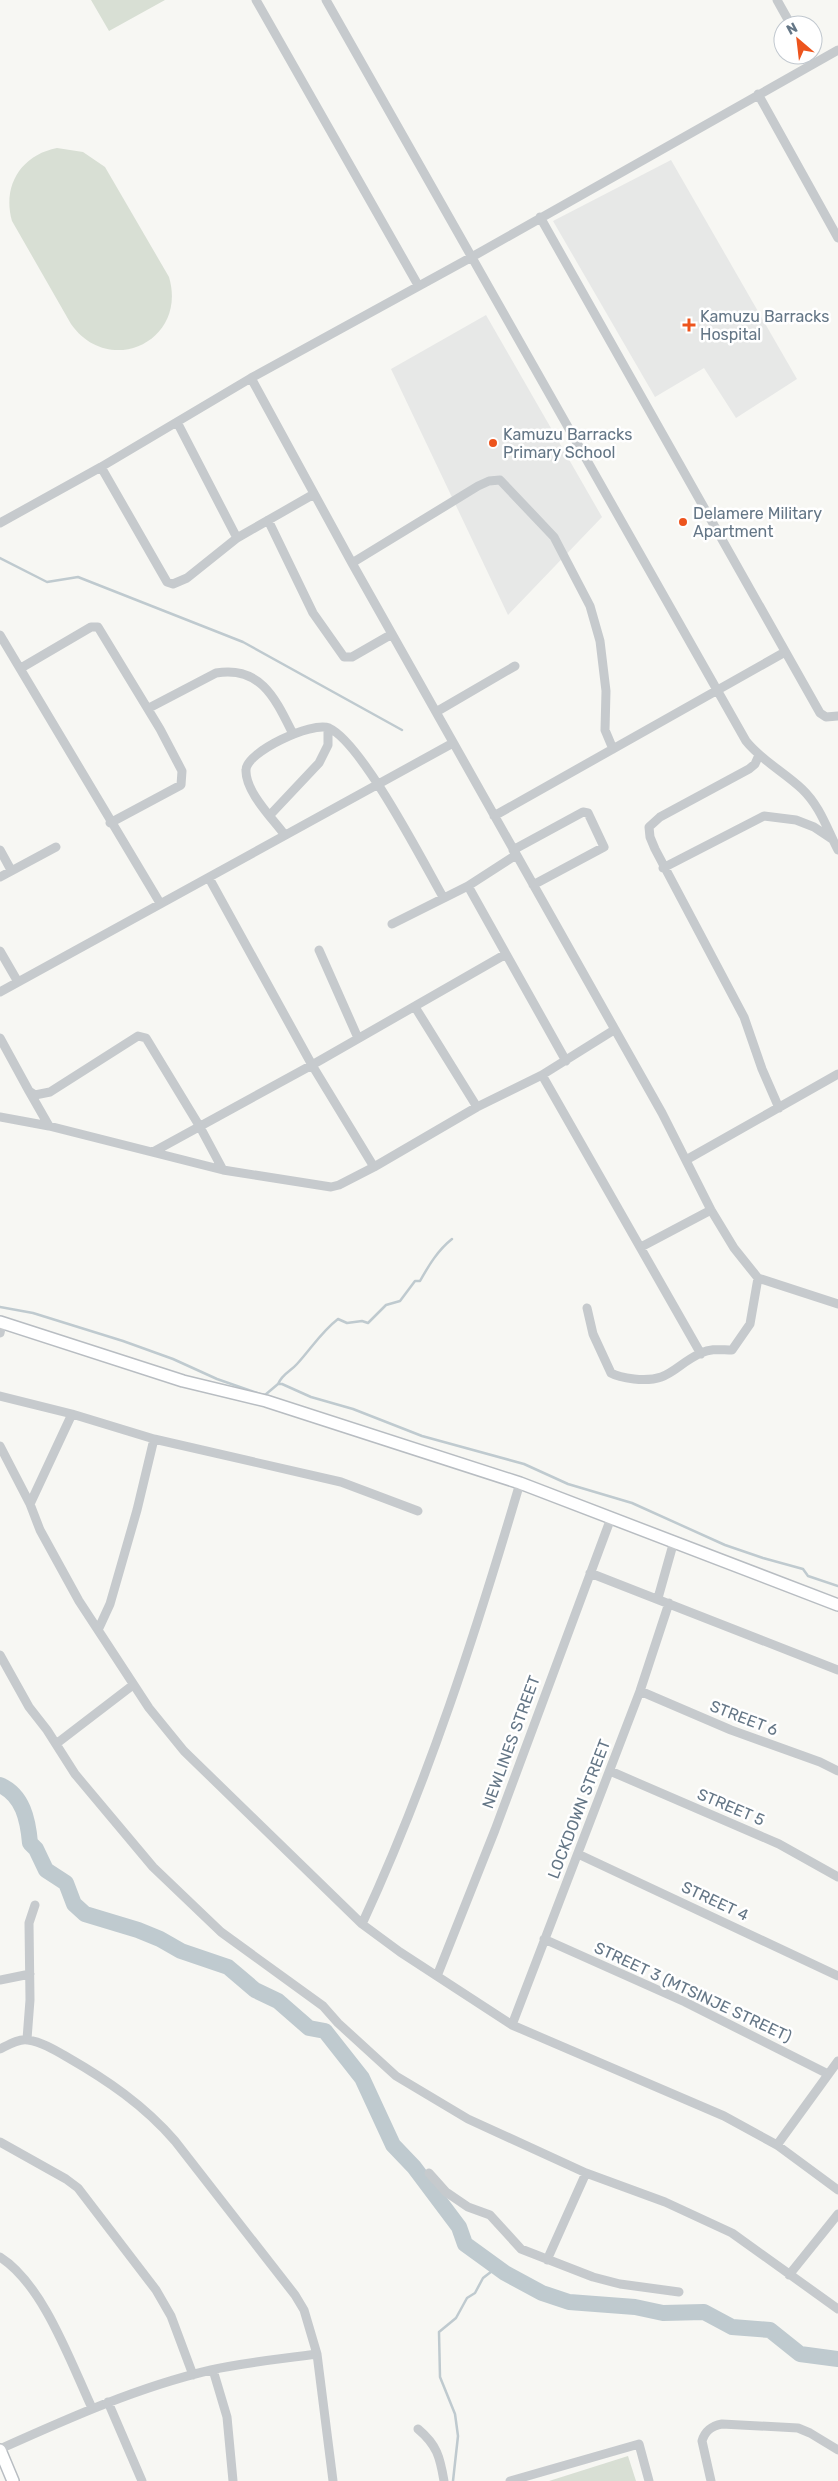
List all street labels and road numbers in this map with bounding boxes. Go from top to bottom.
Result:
street label: NEWLINES STREET [478,1673,544,1811]
street label: STREET 6 [707,1696,781,1740]
street label: LOCKDOWN STREET [544,1737,614,1881]
street label: STREET 5 [694,1784,768,1830]
street label: STREET 4 [678,1877,752,1925]
street label: STREET 3 (MTSINJE STREET) [591,1938,795,2046]

